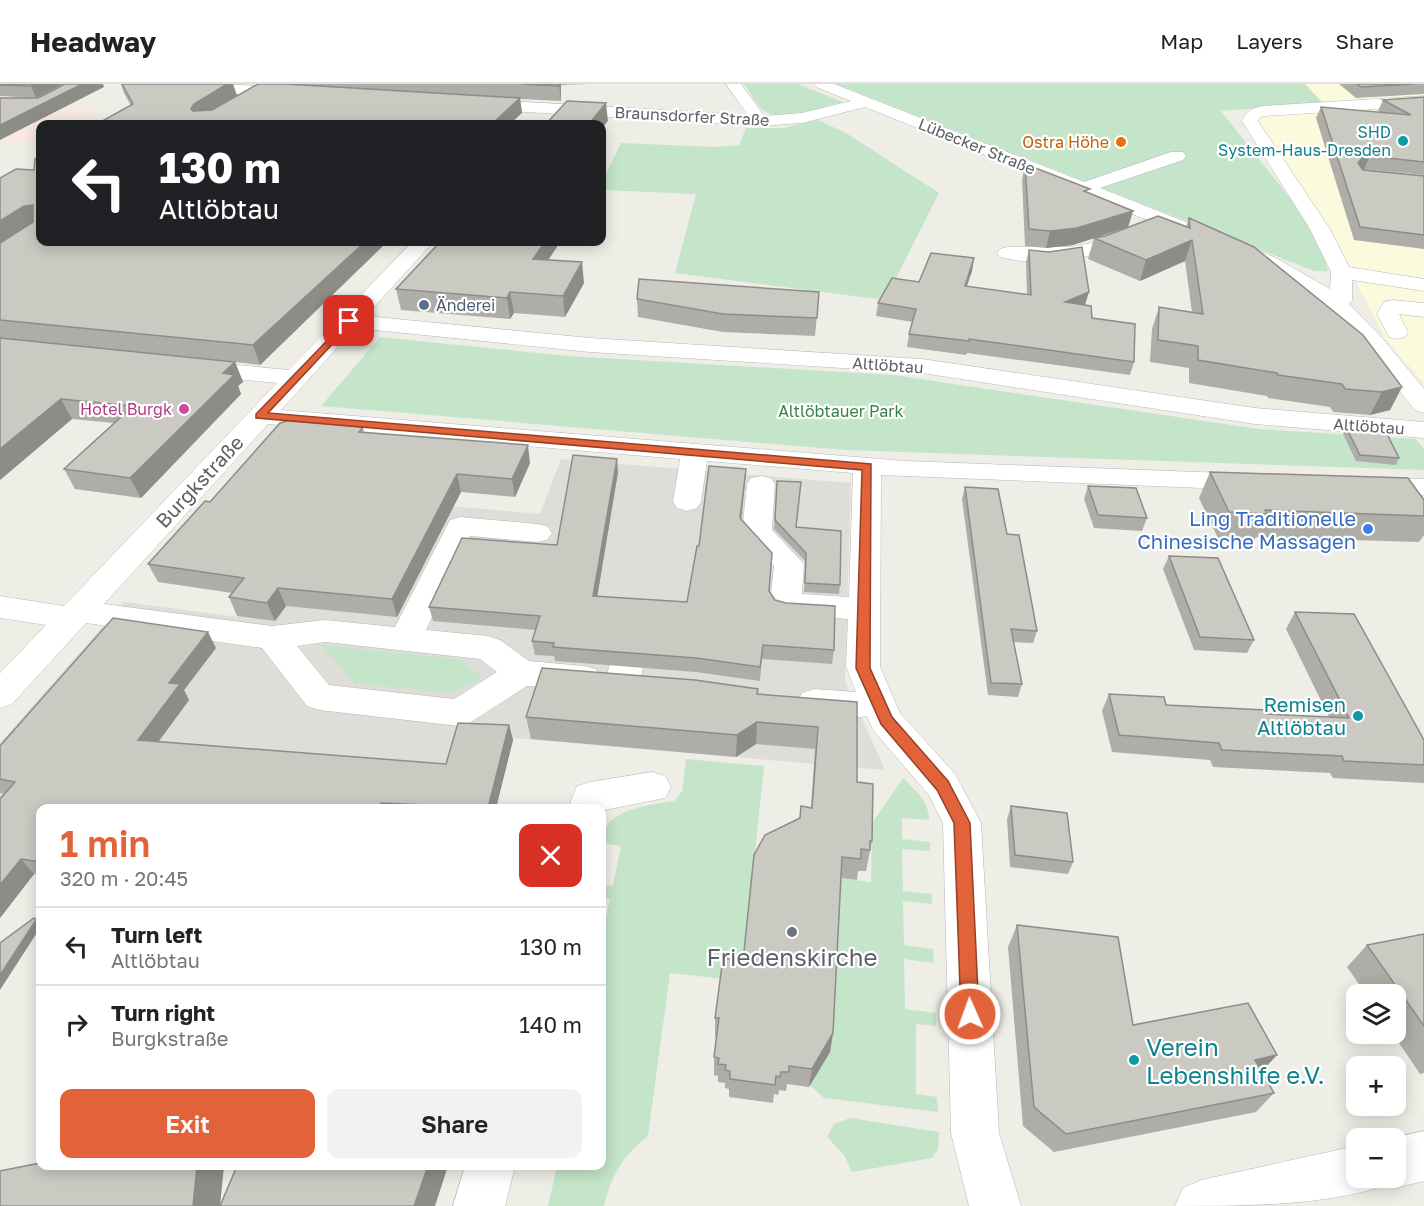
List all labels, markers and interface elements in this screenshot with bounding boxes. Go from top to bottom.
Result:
text: Headway [30,25,156,58]
text: Map [1160,28,1203,54]
text: Layers [1236,28,1303,54]
text: Share [1336,28,1394,54]
street label: Braunsdorfer Straße [614,102,770,130]
street label: Lübecker Straße [916,113,1038,179]
place label: SHD System-Haus-Dresden [1218,122,1391,160]
place label: Ostra Höhe [1022,132,1109,152]
marker: SHD System-Haus-Dresden [1396,134,1410,148]
marker: Ostra Höhe [1114,135,1128,149]
text: 130 m [159,142,281,192]
icon: left [60,144,138,222]
text: Altlöbtau [159,193,279,225]
pin [323,295,374,346]
place label: Änderei [436,295,495,315]
marker: Änderei [417,298,431,312]
icon: arrive [332,304,365,337]
street label: Altlöbtau [852,353,924,377]
place label: Hotel Burgk [80,399,172,419]
park label: Altlöbtauer Park [778,401,904,421]
marker: Hotel Burgk [177,402,191,416]
street label: Altlöbtau [1333,414,1405,438]
street label: Burgkstraße [150,430,248,532]
place label: Ling Traditionelle Chinesische Massagen [1137,506,1356,553]
marker: Ling Traditionelle Chinesische Massagen [1361,522,1375,536]
place label: Remisen Altlöbtau [1257,692,1346,739]
marker: Remisen Altlöbtau [1351,709,1365,723]
text: 1 min [60,822,150,865]
button: close [519,824,582,887]
text: 320 m · 20:45 [60,866,188,890]
text: Turn left [111,921,202,948]
marker: Friedenskirche [785,925,799,939]
icon: left [60,930,93,963]
text: 130 m [520,933,582,960]
place label: Friedenskirche [706,942,878,971]
text: Altlöbtau [111,948,200,972]
position arrow [938,982,1002,1046]
map controls [1346,984,1406,1188]
button: layers [1346,984,1406,1044]
text: Turn right [111,999,215,1026]
icon: right [60,1008,93,1041]
text: 140 m [519,1011,582,1038]
text: Burgkstraße [111,1026,228,1050]
place label: Verein Lebenshilfe e.V. [1146,1032,1325,1089]
marker: Verein Lebenshilfe e.V. [1127,1053,1141,1067]
button: + [1346,1056,1406,1116]
button: Exit [60,1089,315,1158]
button: Share [327,1089,582,1158]
button: − [1346,1128,1406,1188]

